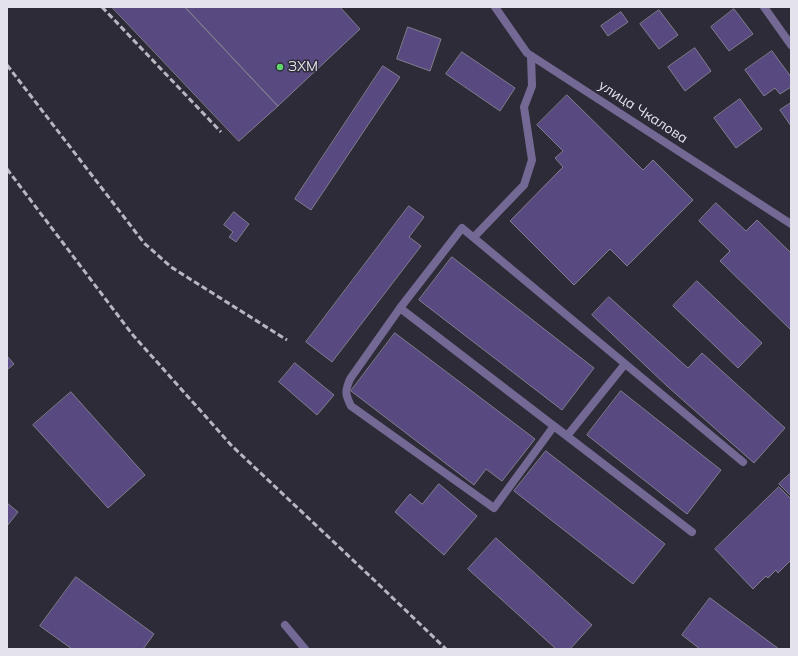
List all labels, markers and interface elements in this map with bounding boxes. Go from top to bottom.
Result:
place label: ЗХМ [288,59,318,75]
marker: ЗХМ [275,62,285,72]
street label: улица Чкалова [595,77,691,147]

